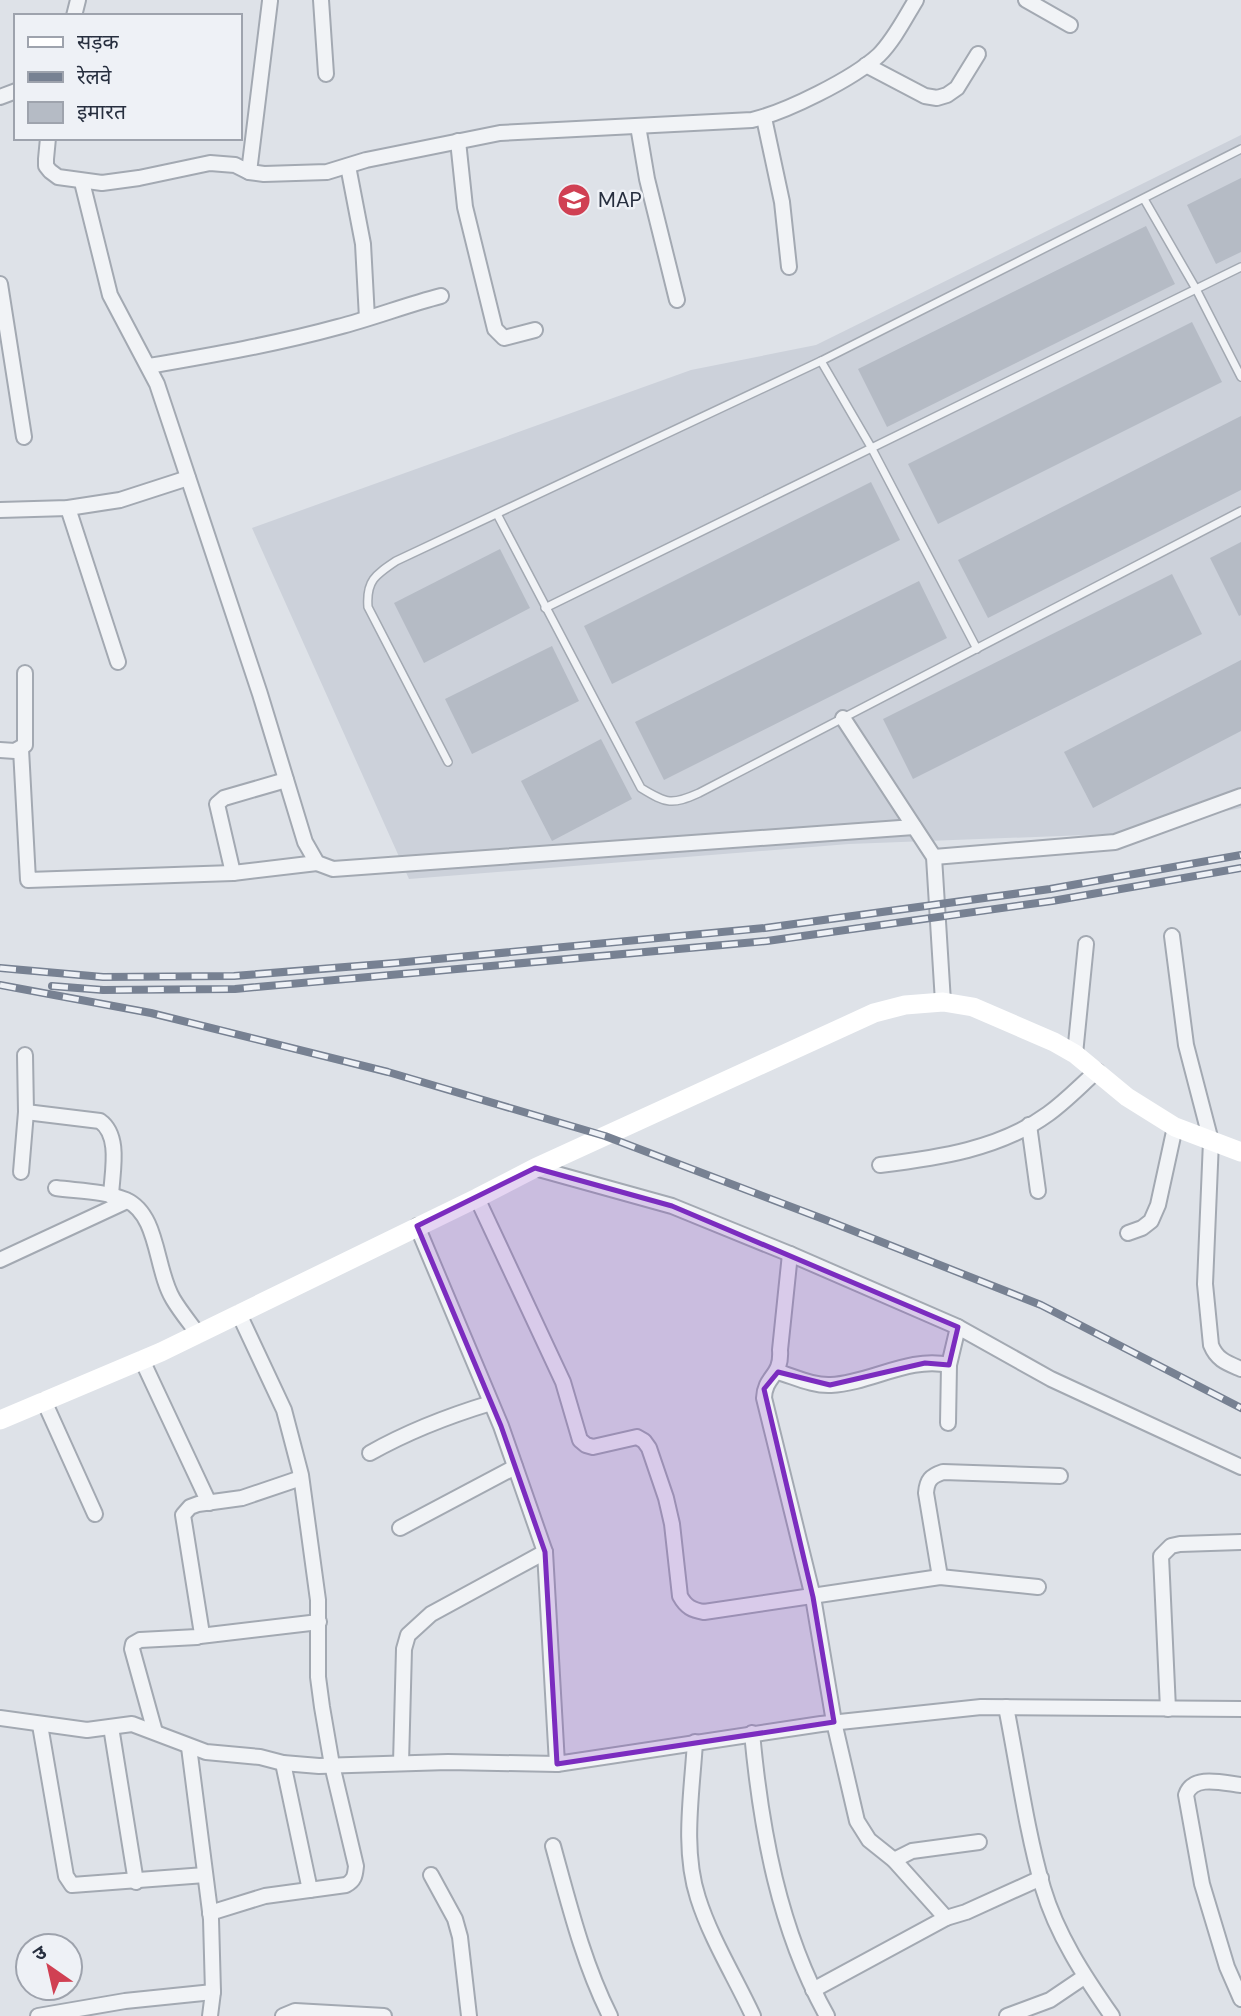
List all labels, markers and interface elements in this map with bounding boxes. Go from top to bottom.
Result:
legend [14,14,242,140]
text: सड़क [77,28,119,56]
text: रेलवे [76,63,112,91]
text: इमारत [77,98,127,126]
school or university icon: MAP [555,181,593,219]
place label: MAP [598,186,642,214]
north arrow [14,1932,84,2002]
text: उ [28,1939,52,1967]

